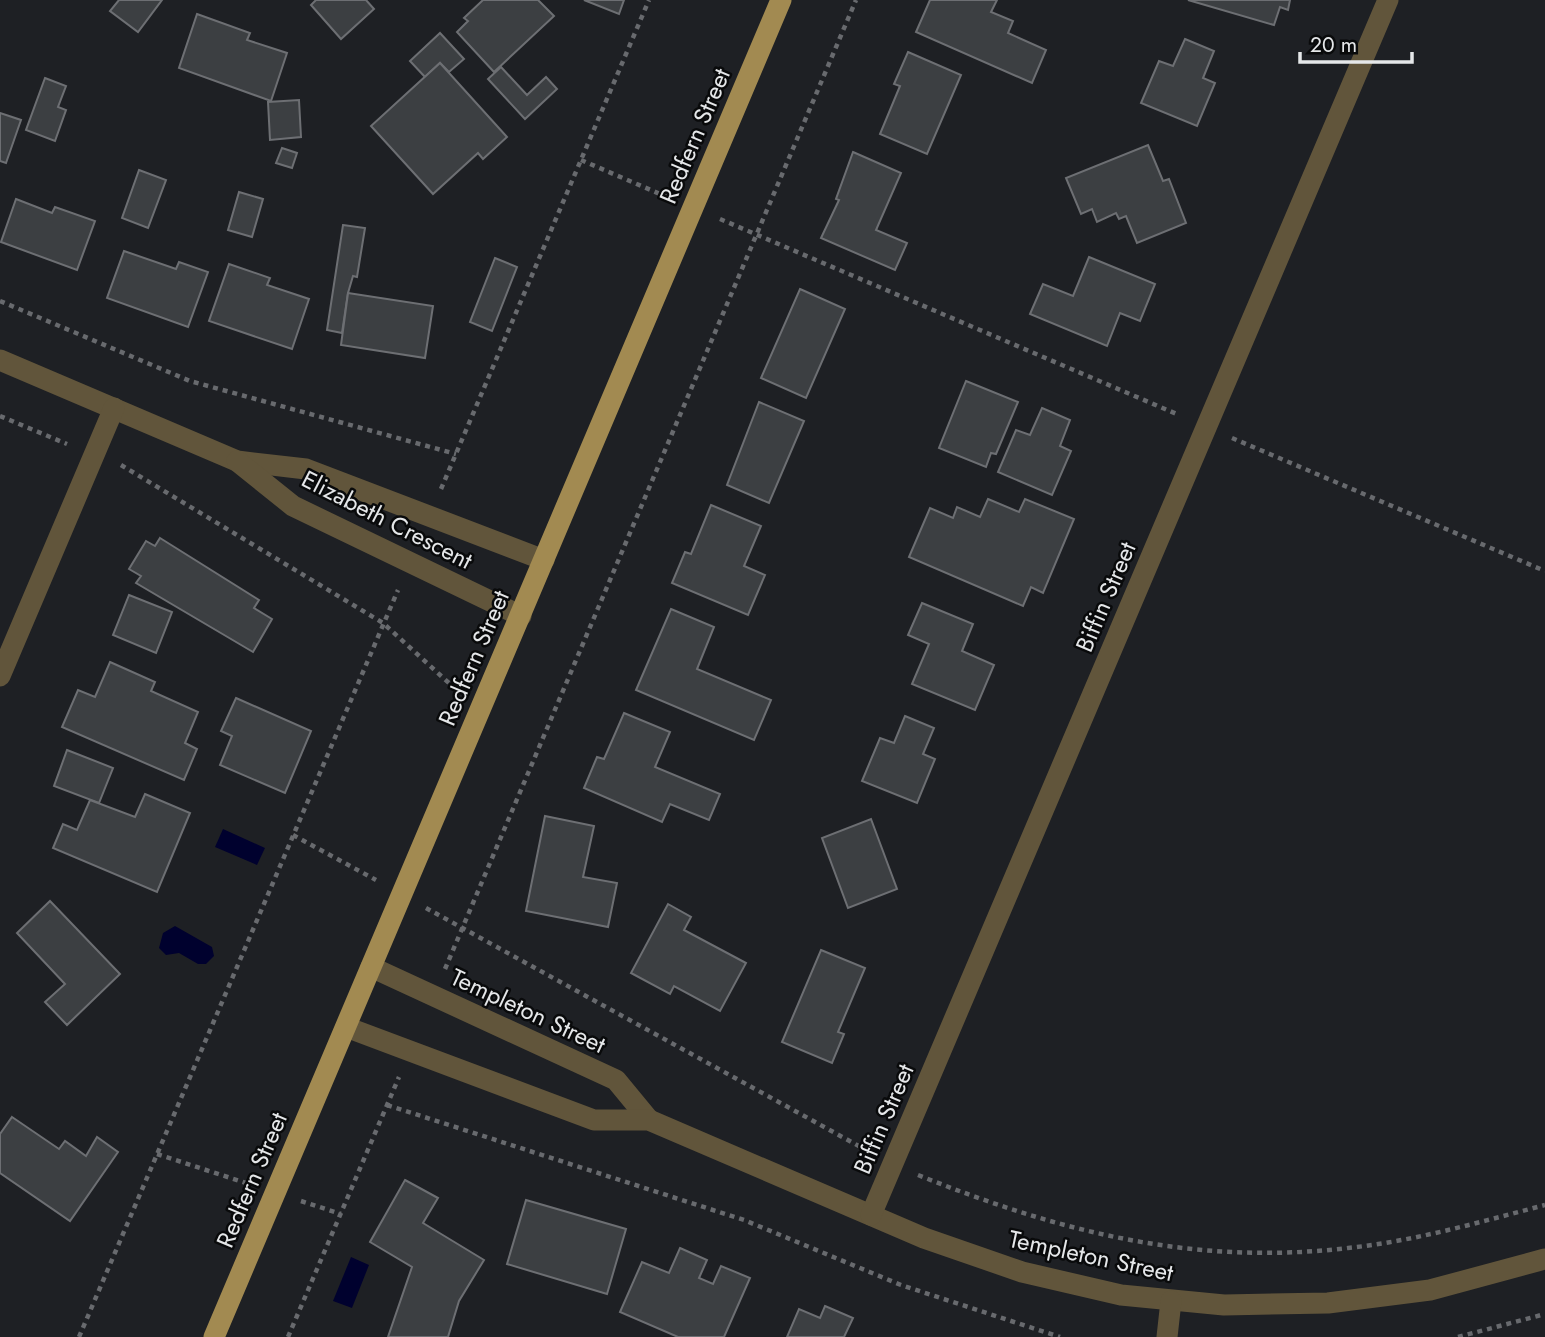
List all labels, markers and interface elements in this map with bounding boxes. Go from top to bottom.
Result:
scale bar [1300,21,1412,65]
text: 20 m [1310,30,1357,60]
street label: Redfern Street [650,62,739,209]
street label: Elizabeth Crescent [296,461,479,578]
street label: Biffin Street [1067,536,1145,657]
street label: Redfern Street [429,584,518,731]
street label: Templeton Street [445,959,612,1062]
street label: Biffin Street [845,1058,923,1179]
street label: Redfern Street [207,1106,296,1253]
street label: Templeton Street [1006,1221,1177,1290]

